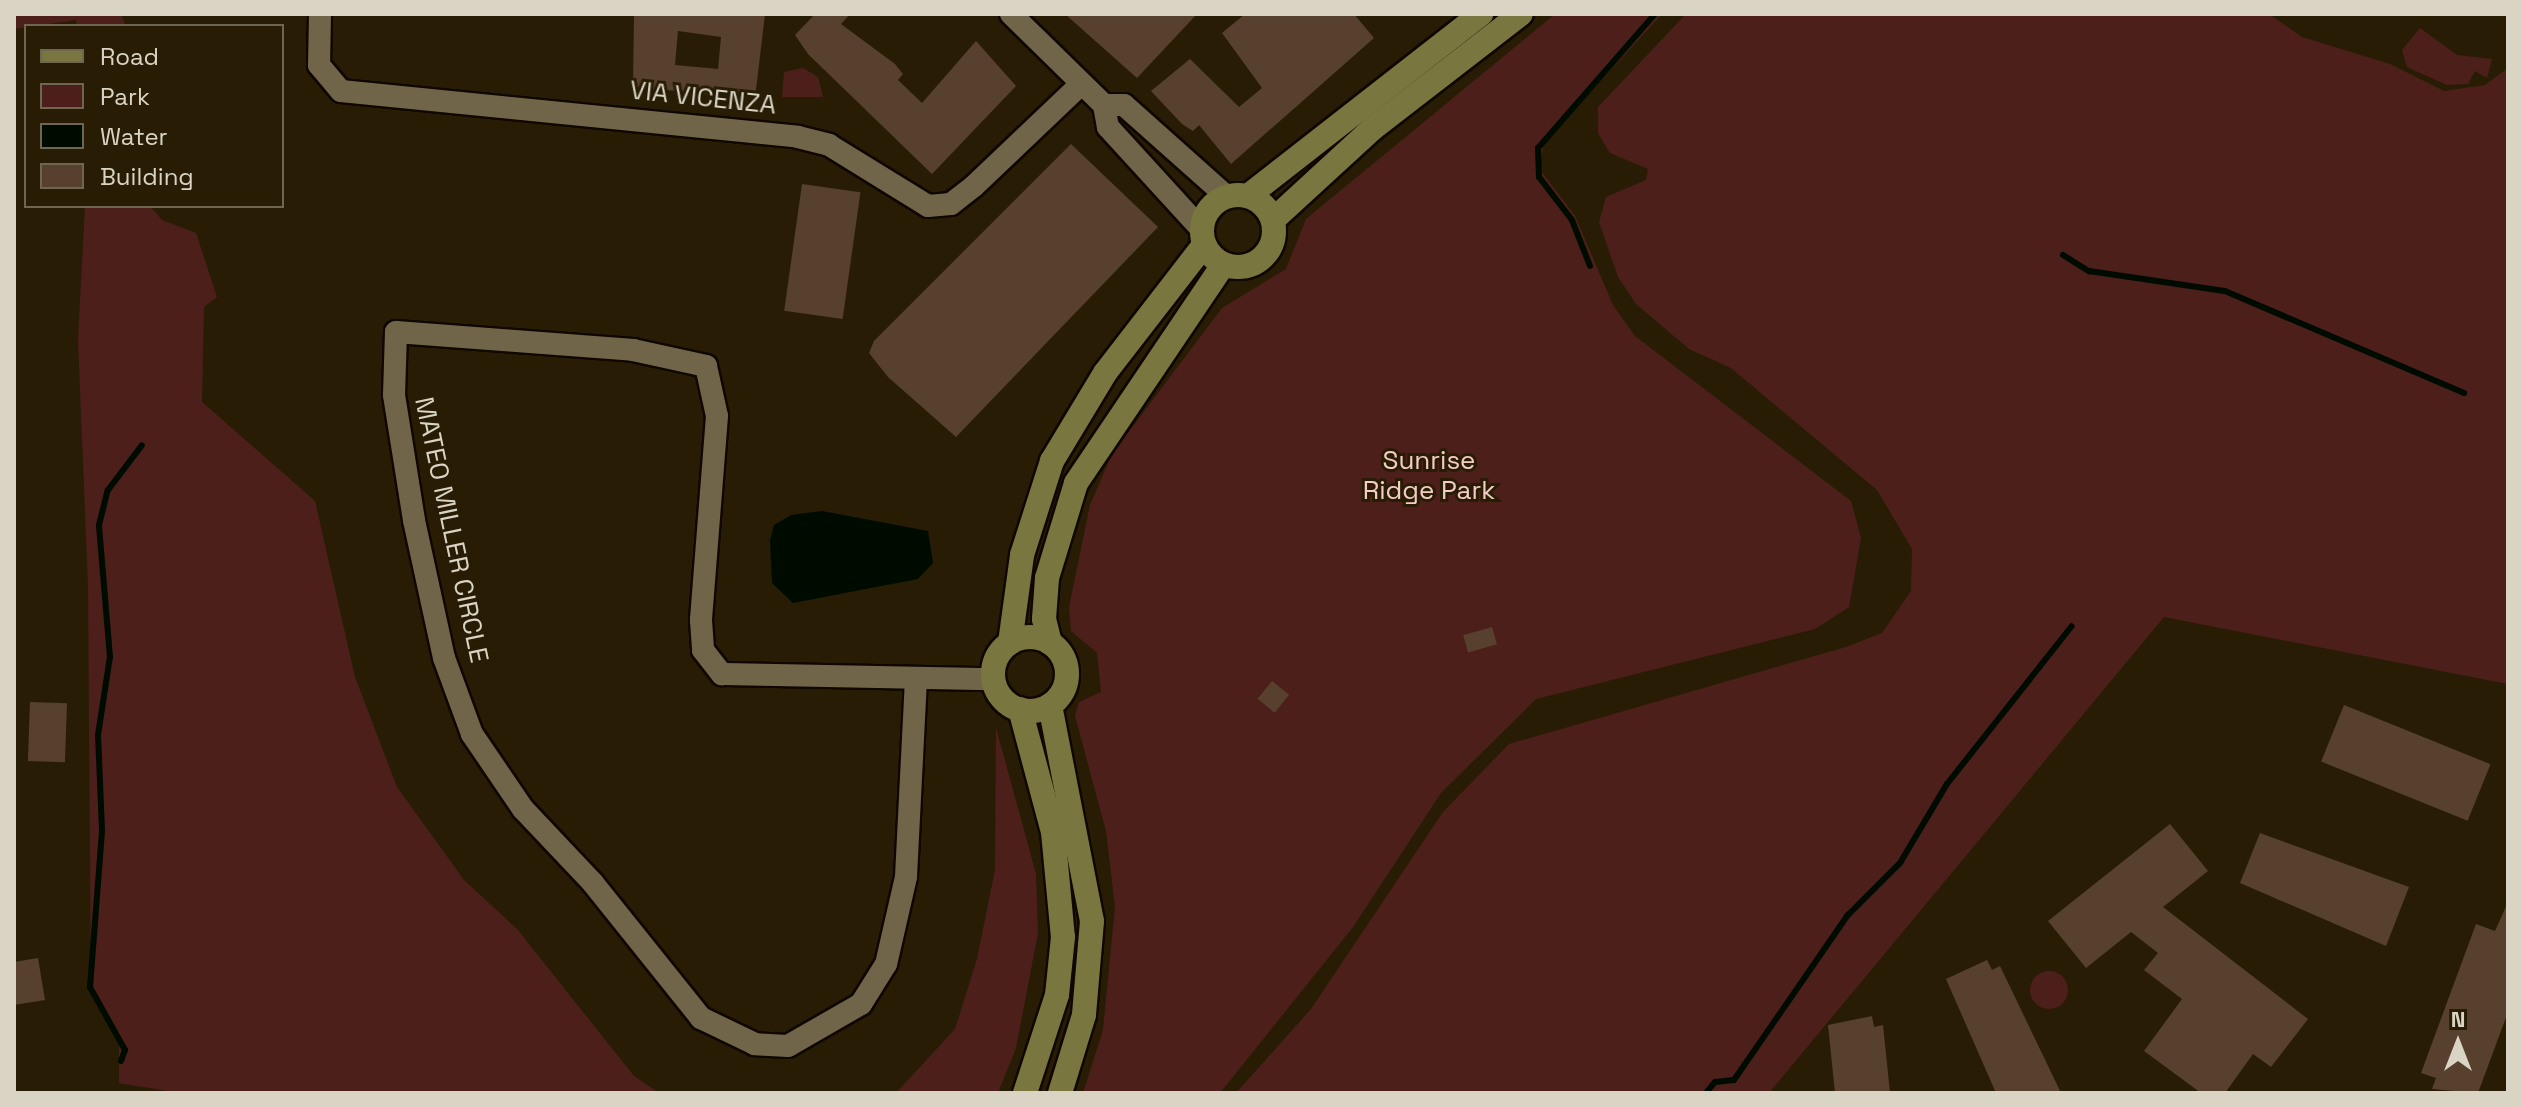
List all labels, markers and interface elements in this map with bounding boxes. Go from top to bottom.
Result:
legend [24,24,284,208]
text: Road [100,41,159,72]
street label: VIA VICENZA [628,75,778,121]
text: Park [100,81,150,112]
text: Water [100,121,168,152]
text: Building [100,161,194,192]
street label: MATEO MILLER CIRCLE [408,394,494,666]
park label: Sunrise Ridge Park [1363,445,1495,506]
north arrow [2418,1003,2498,1083]
text: N [2451,1005,2465,1033]

